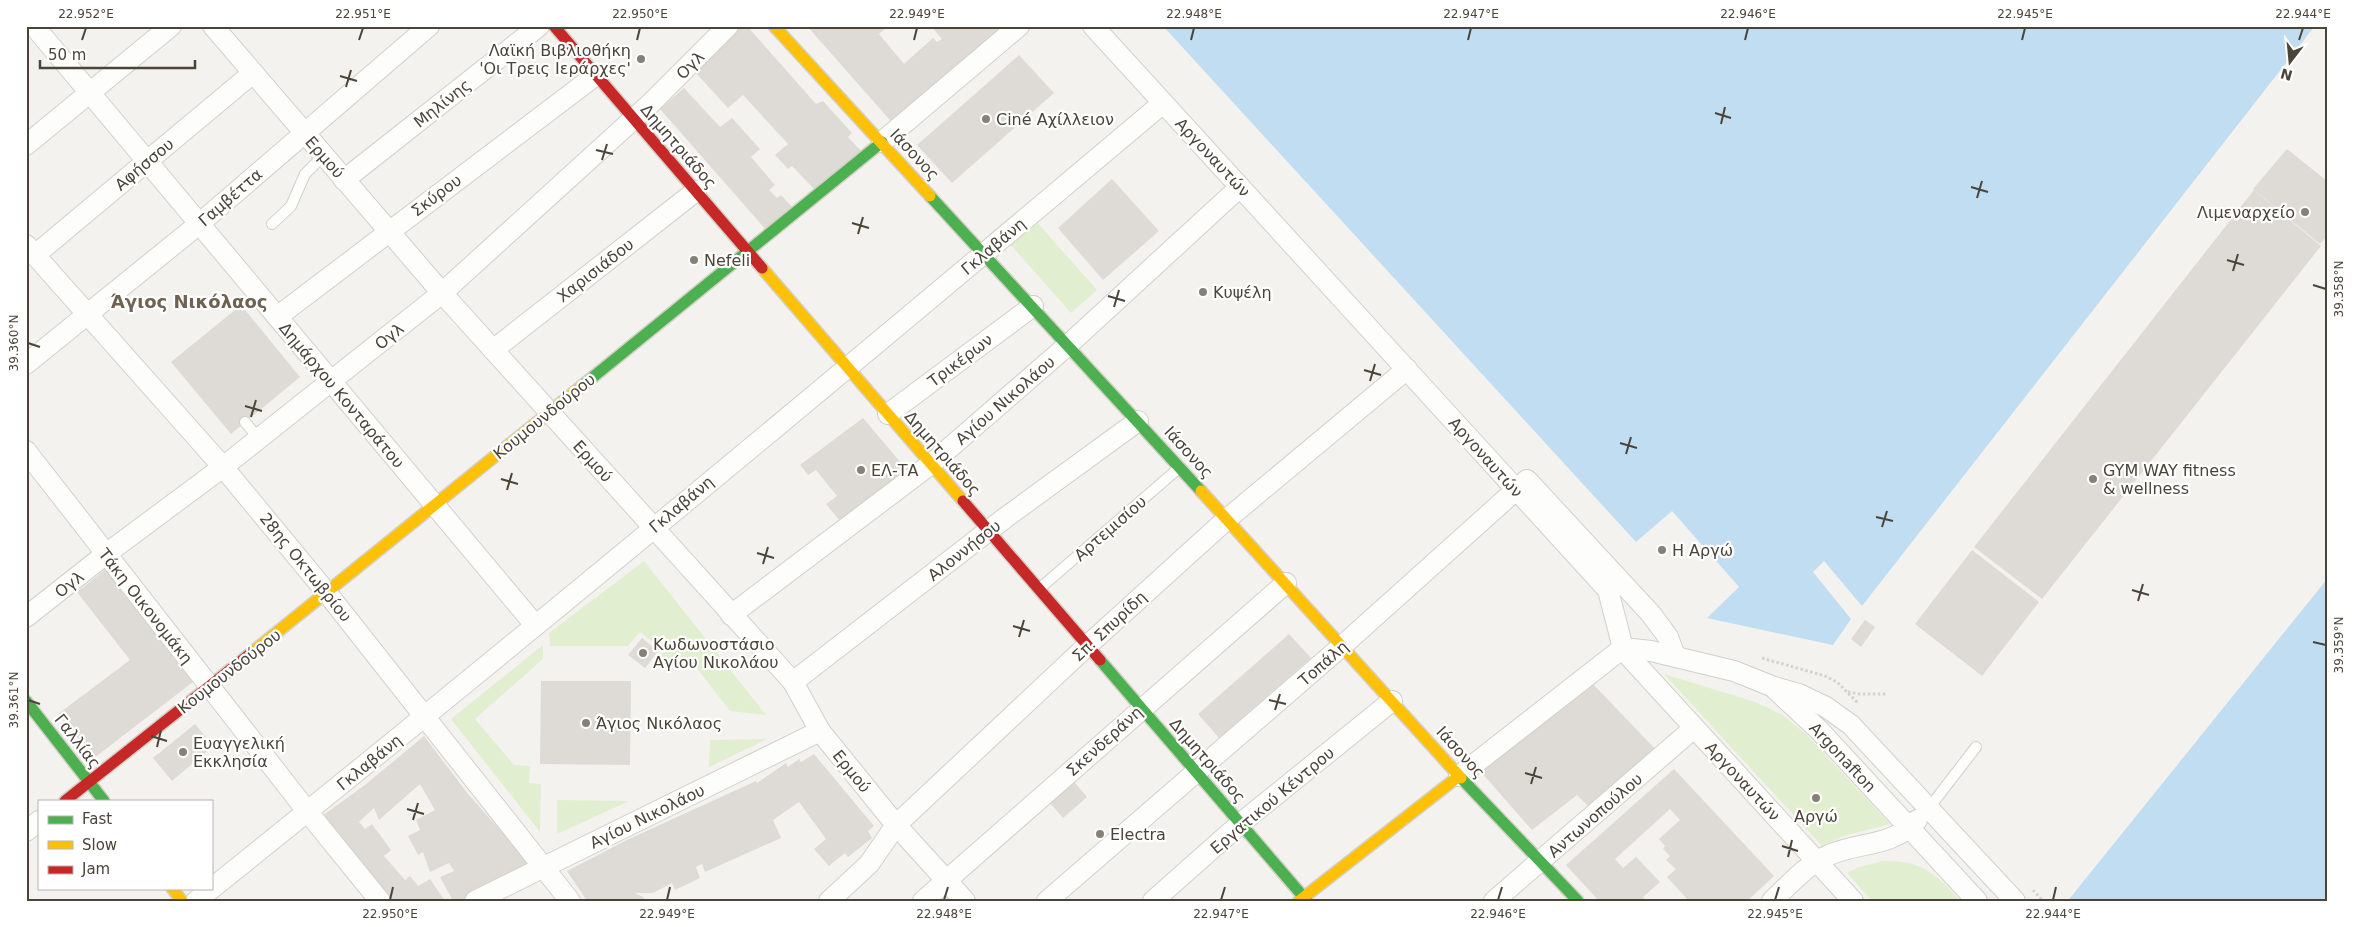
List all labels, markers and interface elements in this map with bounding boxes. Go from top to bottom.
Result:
text: 22.952°E [58,7,114,21]
text: 22.951°E [335,7,391,21]
text: 22.950°E [612,7,668,21]
text: 22.949°E [889,7,945,21]
text: 22.948°E [1166,7,1222,21]
text: 22.947°E [1443,7,1499,21]
text: 22.946°E [1720,7,1776,21]
text: 22.945°E [1997,7,2053,21]
text: 22.944°E [2275,7,2331,21]
scale bar [40,38,195,70]
north arrow [2266,38,2316,88]
place label: Λαϊκή Βιβλιοθήκη 'Οι Τρεις Ιεράρχες' [479,41,631,78]
text: 50 m [48,46,86,64]
street label: Ογλ [672,47,708,83]
marker: Λαϊκή Βιβλιοθήκη 'Οι Τρεις Ιεράρχες' [635,53,647,65]
text: N [2279,65,2294,84]
street label: Μηλίνης [410,75,475,132]
street label: Δημητριάδος [637,100,721,193]
place label: Ciné Αχίλλειον [996,110,1114,129]
marker: Ciné Αχίλλειον [980,113,992,125]
street label: Αργοναυτών [1171,114,1254,201]
street label: Ιάσονος [886,125,943,184]
street label: Ερμού [301,132,348,182]
street label: Αφήσσου [111,134,178,194]
street label: Γαμβέττα [195,165,266,230]
street label: Σκύρου [407,170,465,220]
place label: Λιμεναρχείο [2197,203,2295,222]
marker: Λιμεναρχείο [2299,206,2311,218]
street label: Γκλαβάνη [957,214,1029,279]
street label: Χαρισιάδου [553,235,637,306]
place label: Nefeli [704,251,750,270]
marker: Nefeli [688,254,700,266]
text: 39.358°N [2332,261,2346,317]
place label: Κυψέλη [1213,283,1272,302]
marker: Κυψέλη [1197,286,1209,298]
district label: Άγιος Νικόλαος [111,291,267,312]
text: 39.360°N [7,315,21,371]
street label: Δημάρχου Κονταράτου [275,319,408,472]
street label: Ογλ [371,319,408,354]
street label: Τρικέρων [923,330,996,391]
street label: Αγίου Νικολάου [952,352,1059,449]
street label: Κουμουνδούρου [489,369,599,463]
street label: Δημητριάδος [901,407,985,500]
street label: Αργοναυτών [1445,413,1527,501]
street label: Ιάσονος [1160,422,1217,482]
street label: Ερμού [569,437,616,486]
place label: ΕΛ-ΤΑ [871,461,919,480]
place label: GYM WAY fitness & wellness [2103,461,2236,498]
marker: ΕΛ-ΤΑ [855,464,867,476]
street label: Γκλαβάνη [645,472,717,537]
marker: GYM WAY fitness & wellness [2087,473,2099,485]
street label: Αρτεμισίου [1070,492,1150,565]
street label: 28ης Οκτωβρίου [256,509,355,626]
street label: Αλοννήσου [924,516,1005,585]
place label: Η Αργώ [1672,541,1733,560]
street label: Τάκη Οικονομάκη [94,544,197,668]
marker: Η Αργώ [1656,544,1668,556]
street label: Ογλ [51,567,88,602]
street label: Σπ. Σπυρίδη [1068,587,1150,666]
text: 39.359°N [2332,617,2346,673]
street label: Κουμουνδούρου [174,625,285,718]
place label: Κωδωνοστάσιο Αγίου Νικολάου [653,635,779,672]
street label: Τοπάλη [1294,637,1352,691]
marker: Κωδωνοστάσιο Αγίου Νικολάου [637,647,649,659]
text: 39.361°N [7,672,21,728]
street label: Σκενδεράνη [1063,702,1146,780]
street label: Γαλλίας [50,710,105,772]
place label: Άγιος Νικόλαος [596,714,722,733]
street label: Δημητριάδος [1166,714,1250,807]
marker: Άγιος Νικόλαος [580,717,592,729]
street label: Argonafton [1805,718,1880,796]
street label: Ιάσονος [1432,722,1489,782]
street label: Γκλαβάνη [333,730,406,794]
place label: Ευαγγελική Εκκλησία [193,734,285,771]
street label: Αργοναυτών [1701,738,1784,825]
street label: Εργατικού Κέντρου [1207,743,1338,858]
marker: Ευαγγελική Εκκλησία [177,746,189,758]
street label: Ερμού [829,746,875,797]
street label: Αντωνοπούλου [1544,769,1646,862]
street label: Αγίου Νικολάου [587,780,708,853]
marker: Αργώ [1810,792,1822,804]
legend [38,800,212,890]
place label: Αργώ [1794,807,1838,826]
text: Fast [82,810,112,828]
place label: Electra [1110,825,1166,844]
marker: Electra [1094,828,1106,840]
text: Slow [82,836,117,854]
text: Jam [81,860,110,878]
text: 22.950°E [362,907,418,921]
text: 22.949°E [639,907,695,921]
text: 22.948°E [916,907,972,921]
text: 22.947°E [1193,907,1249,921]
text: 22.946°E [1470,907,1526,921]
text: 22.945°E [1747,907,1803,921]
text: 22.944°E [2025,907,2081,921]

